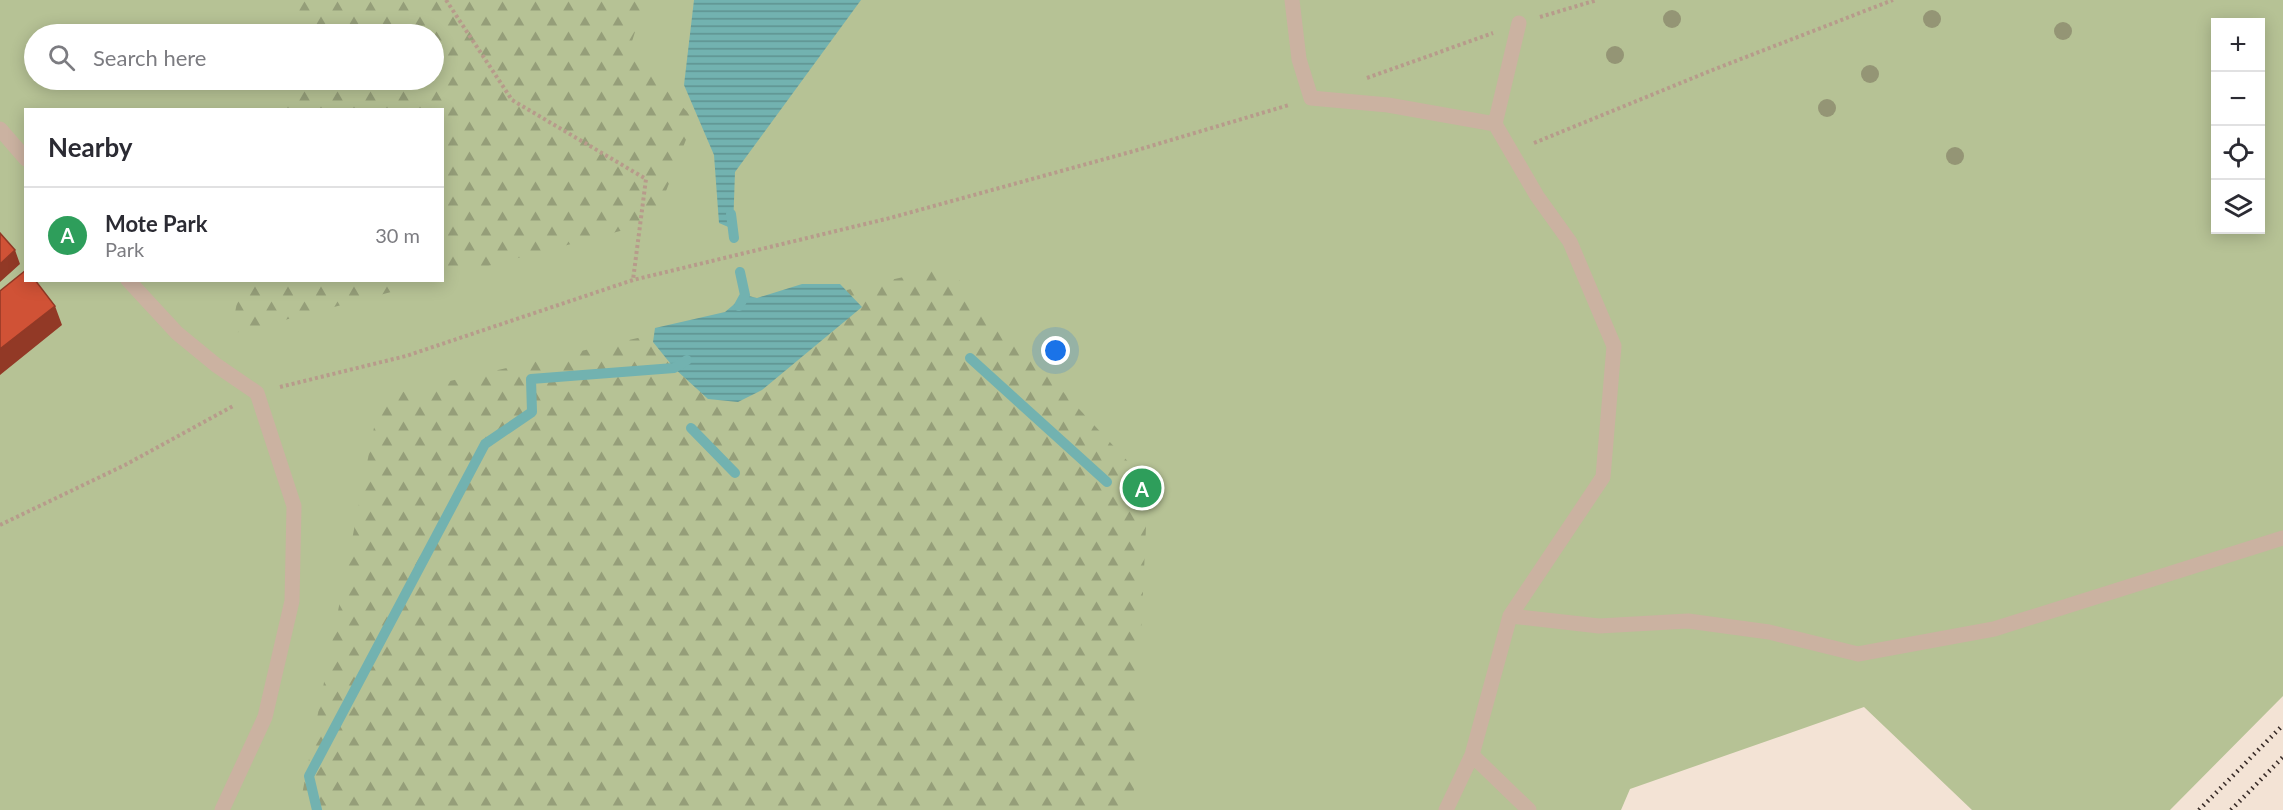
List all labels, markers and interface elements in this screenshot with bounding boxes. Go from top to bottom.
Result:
map controls [2211,18,2265,234]
button: + [2211,18,2265,72]
search box [24,24,444,90]
icon: search [45,41,78,74]
text: Search here [93,44,206,71]
button: − [2211,72,2265,126]
button: locate [2211,126,2265,180]
text: Nearby [48,131,133,163]
button: layers [2211,180,2265,234]
text: Mote Park [105,210,207,237]
text: A [61,223,74,247]
text: 30 m [375,223,420,247]
text: Park [105,237,144,261]
your location [1041,336,1070,365]
pin: A [1122,466,1162,510]

